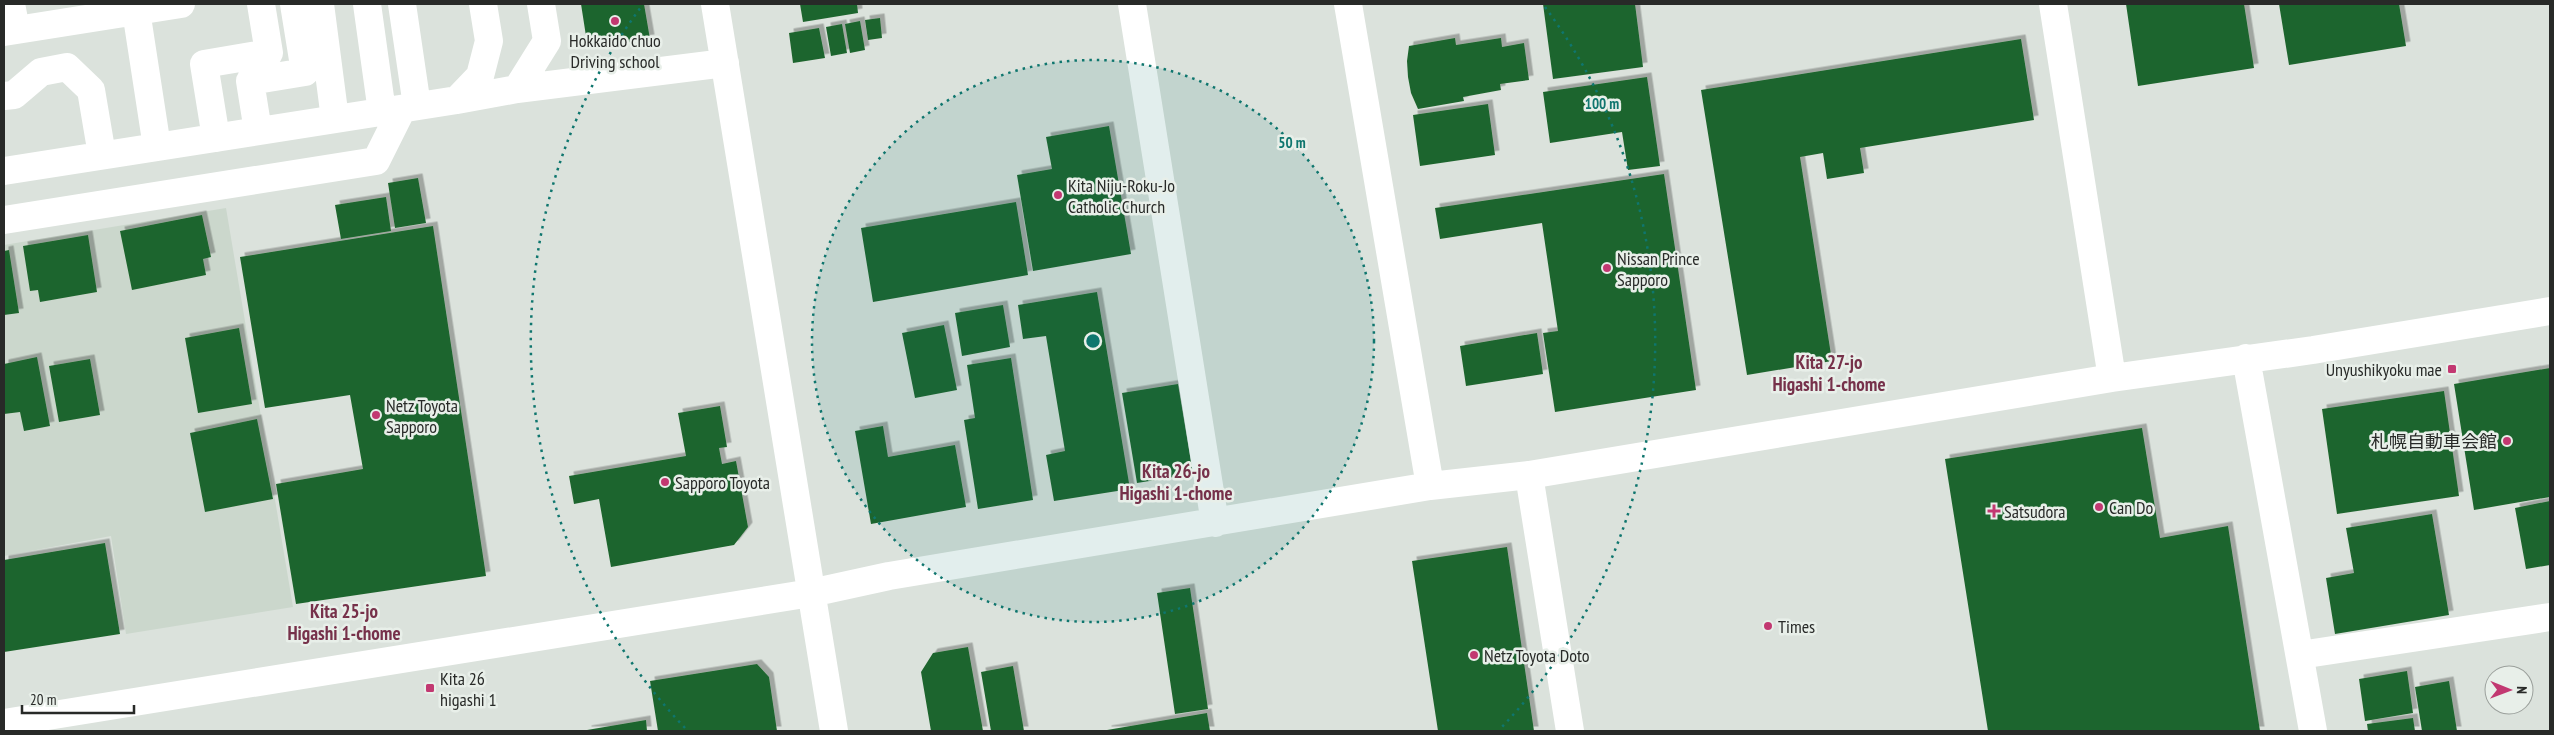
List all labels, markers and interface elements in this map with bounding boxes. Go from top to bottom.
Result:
marker: Hokkaido chuo Driving school [609,15,621,27]
place label: Hokkaido chuo Driving school [569,29,661,73]
text: 100 m [1585,94,1619,113]
text: 50 m [1278,133,1306,152]
place label: Kita Niju-Roku-Jo Catholic Church [1068,174,1175,218]
marker: Kita Niju-Roku-Jo Catholic Church [1052,189,1064,201]
place label: Nissan Prince Sapporo [1617,247,1700,291]
marker: Nissan Prince Sapporo [1601,262,1613,274]
centre of rings [1084,332,1102,350]
district label: Kita 27-jo Higashi 1-chome [1772,350,1886,396]
place label: Unyushikyoku mae [2326,358,2442,381]
marker: Unyushikyoku mae [2446,363,2458,375]
place label: Netz Toyota Sapporo [386,394,458,438]
marker: Netz Toyota Sapporo [370,409,382,421]
place label: 札幌自動車会館 [2371,430,2497,453]
marker: 札幌自動車会館 [2501,435,2513,447]
district label: Kita 26-jo Higashi 1-chome [1119,459,1233,505]
place label: Sapporo Toyota [675,471,770,494]
marker: Sapporo Toyota [659,476,671,488]
place label: Can Do [2109,496,2153,519]
place label: Satsudora [2004,500,2065,523]
marker: Can Do [2093,501,2105,513]
marker: Satsudora [1988,505,2000,517]
district label: Kita 25-jo Higashi 1-chome [287,599,401,645]
place label: Times [1778,615,1815,638]
marker: Times [1762,620,1774,632]
place label: Netz Toyota Doto [1484,644,1590,667]
marker: Netz Toyota Doto [1468,649,1480,661]
north arrow [2484,665,2534,715]
place label: Kita 26 higashi 1 [440,667,497,711]
scale bar [22,682,135,714]
marker: Kita 26 higashi 1 [424,682,436,694]
text: N [2513,686,2531,694]
text: 20 m [30,690,56,709]

